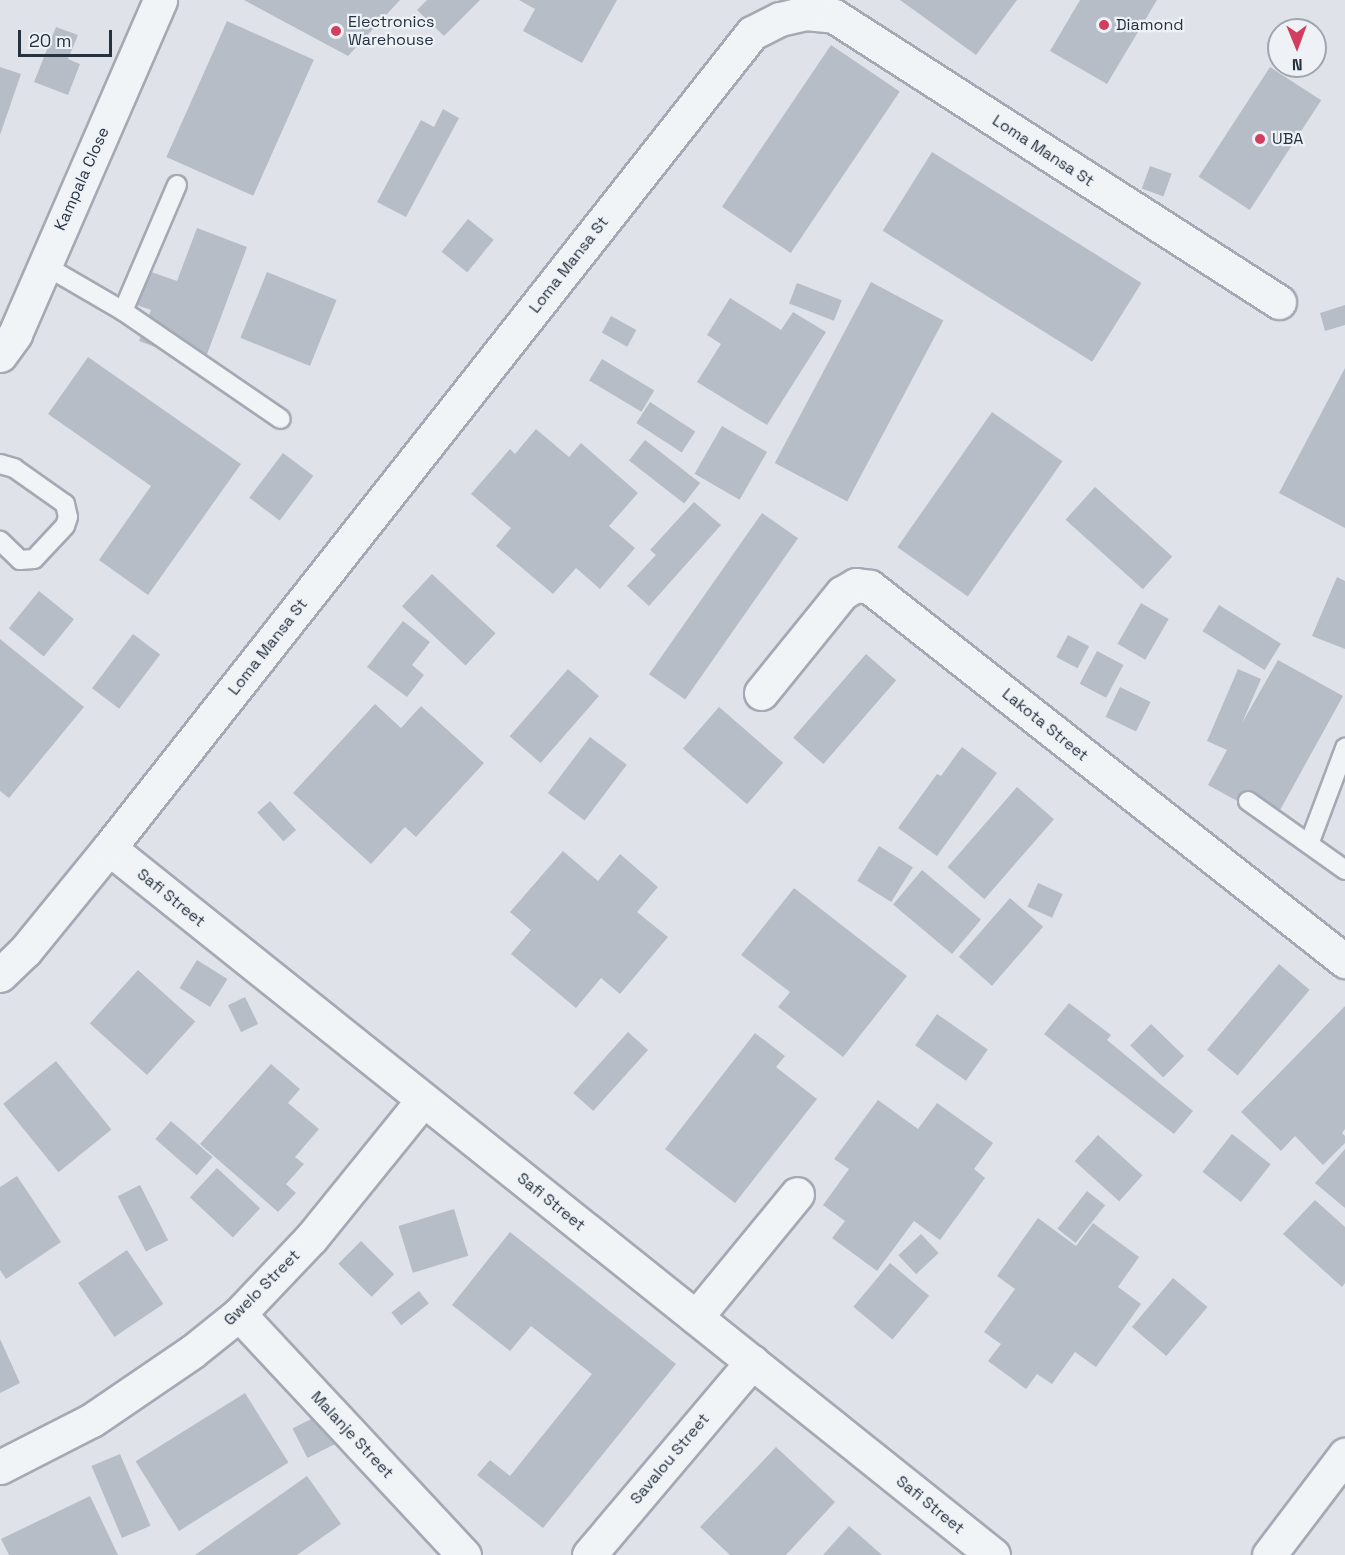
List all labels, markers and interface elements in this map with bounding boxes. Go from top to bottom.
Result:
place label: Electronics Warehouse [348,12,434,50]
place label: Diamond [1116,15,1183,35]
scale bar [21,18,116,56]
marker: Diamond [1097,18,1111,32]
north arrow [1267,18,1327,78]
marker: Electronics Warehouse [329,24,343,38]
text: 20 m [29,29,72,52]
text: N [1292,54,1303,75]
street label: Loma Mansa St [989,111,1097,191]
street label: Kampala Close [51,124,113,234]
place label: UBA [1272,129,1303,149]
marker: UBA [1253,132,1267,146]
street label: Loma Mansa St [525,213,613,317]
street label: Loma Mansa St [224,595,312,699]
street label: Lakota Street [998,684,1092,766]
street label: Safi Street [133,865,209,931]
street label: Safi Street [513,1169,589,1235]
street label: Gwelo Street [220,1246,304,1330]
street label: Malanje Street [307,1387,397,1483]
street label: Savalou Street [626,1410,714,1508]
street label: Safi Street [892,1472,968,1538]

